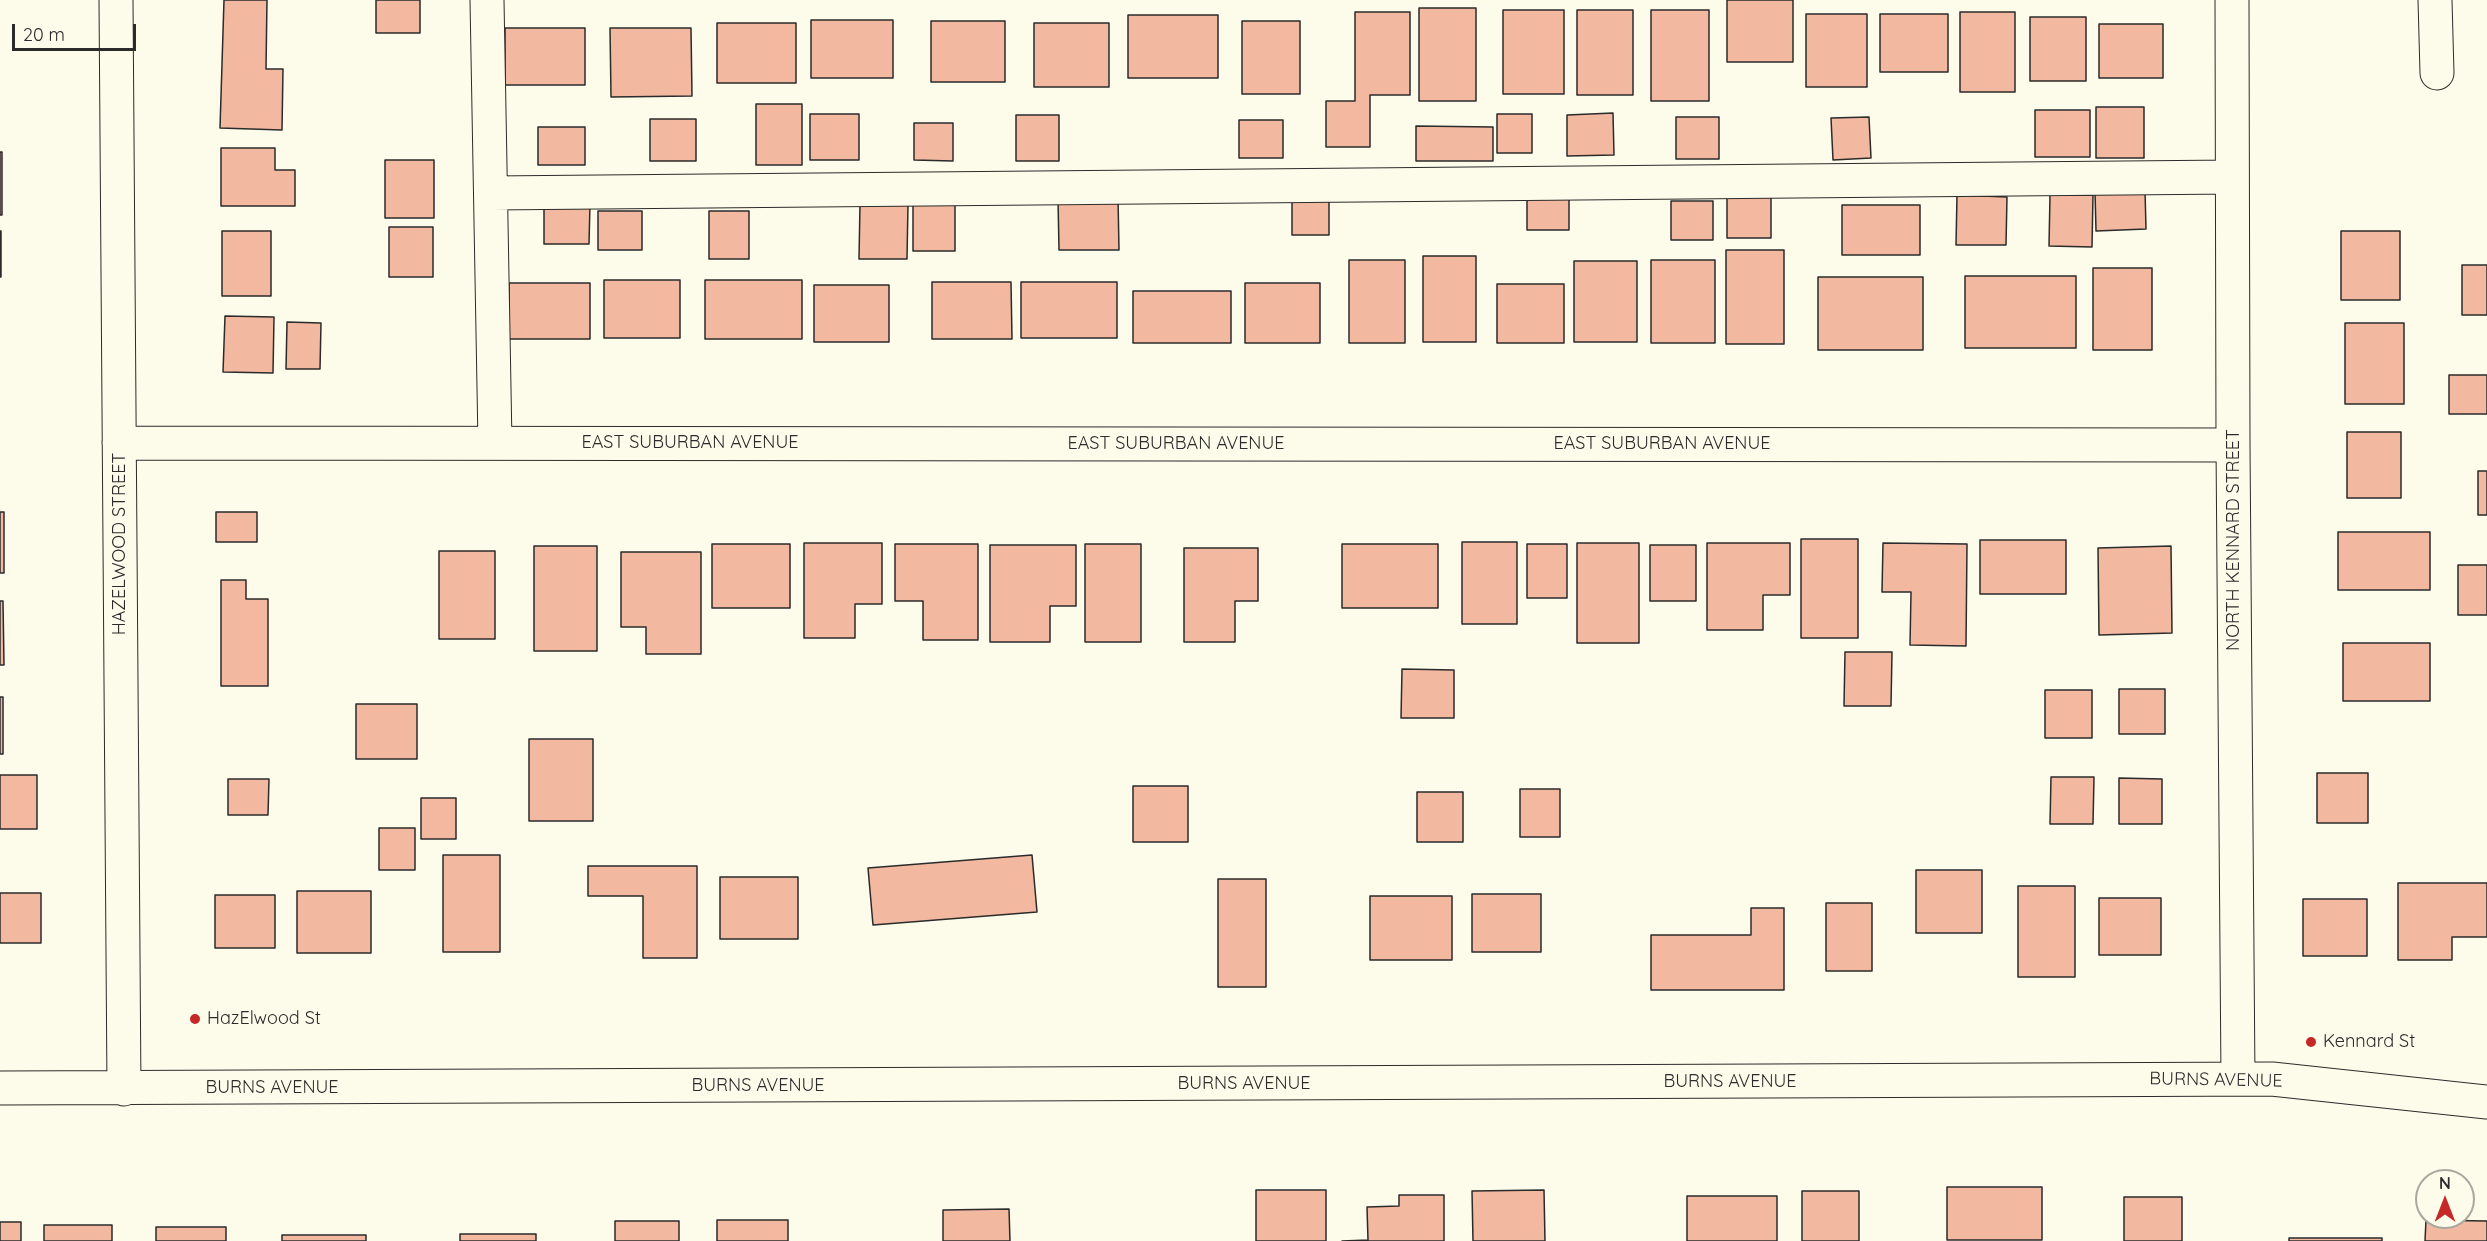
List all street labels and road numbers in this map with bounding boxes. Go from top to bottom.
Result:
street label: NORTH KENNARD STREET [2223,429,2245,651]
street label: EAST SUBURBAN AVENUE [581,432,799,454]
street label: EAST SUBURBAN AVENUE [1067,433,1285,455]
street label: EAST SUBURBAN AVENUE [1553,433,1771,455]
street label: HAZELWOOD STREET [109,453,131,635]
street label: BURNS AVENUE [2149,1068,2283,1092]
street label: BURNS AVENUE [1663,1071,1797,1093]
street label: BURNS AVENUE [1177,1073,1311,1095]
street label: BURNS AVENUE [691,1075,825,1097]
street label: BURNS AVENUE [205,1077,339,1099]

